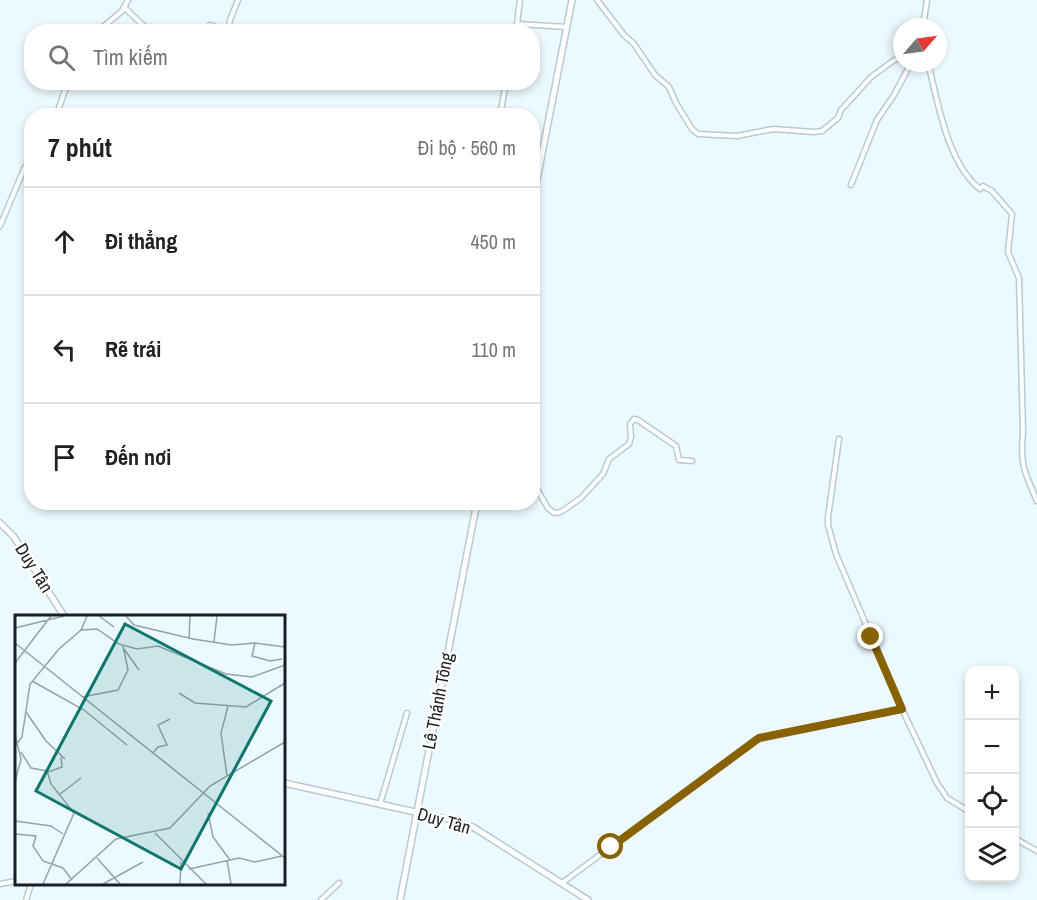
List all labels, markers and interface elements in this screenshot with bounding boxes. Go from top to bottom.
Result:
north arrow [893,18,947,72]
search box [24,24,540,90]
icon: search [45,41,78,74]
text: Tìm kiếm [93,42,168,72]
text: 7 phút [48,130,112,165]
text: Đi bộ · 560 m [418,134,516,161]
icon: ahead [48,225,81,258]
text: Đi thẳng [105,226,177,256]
text: 450 m [470,228,516,255]
icon: left [48,333,81,366]
text: Rẽ trái [105,334,161,364]
text: 110 m [472,336,516,363]
icon: arrive [48,441,81,474]
text: Đến nơi [105,442,171,472]
street label: Duy Tân [9,538,59,597]
inset map [15,615,285,885]
route end [857,623,883,649]
street label: Lê Thánh Tông [416,650,459,751]
map controls [965,666,1019,882]
button: + [965,666,1019,720]
button: − [965,720,1019,774]
button: locate [965,774,1019,828]
street label: Duy Tân [415,801,474,840]
button: layers [965,828,1019,882]
route start [597,833,623,859]

